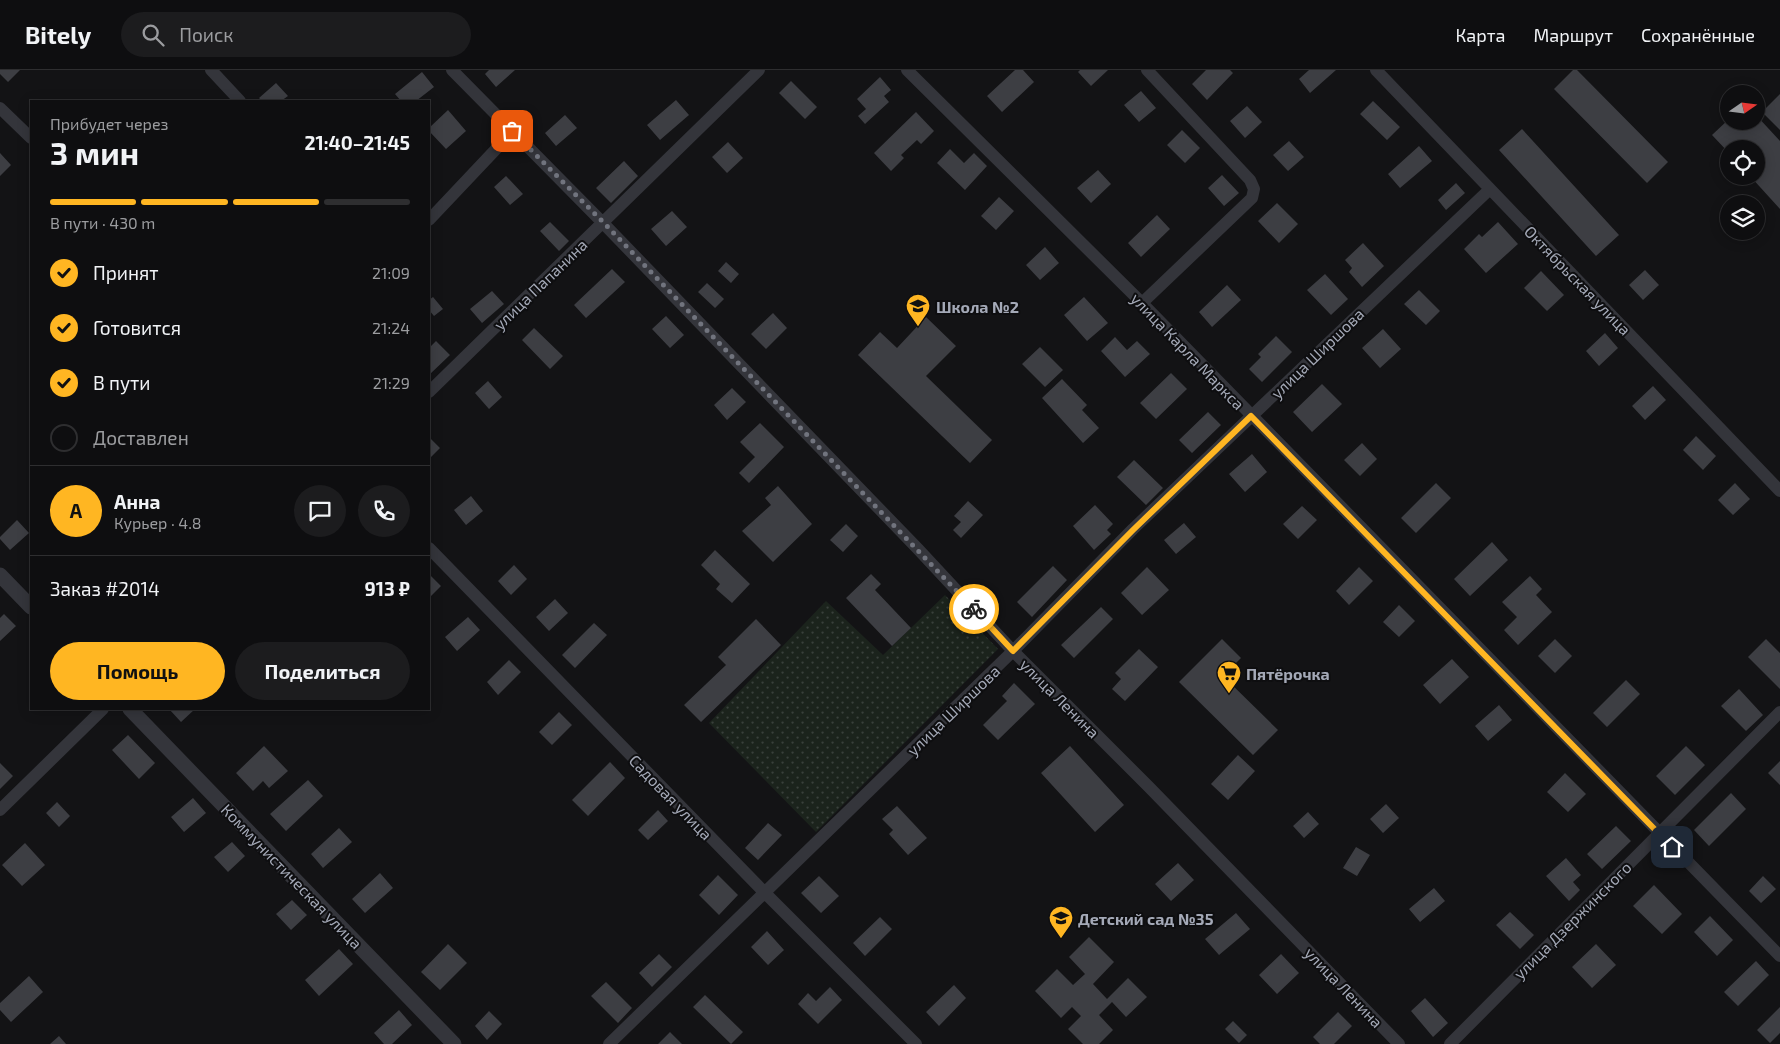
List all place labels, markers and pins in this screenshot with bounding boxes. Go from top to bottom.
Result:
pin [491,110,533,152]
school or university icon: Школа №2 [905,293,931,327]
place label: Школа №2 [936,297,1019,316]
supermarket icon: Пятёрочка [1216,660,1242,694]
place label: Пятёрочка [1246,664,1330,683]
pin [1651,826,1693,868]
school or university icon: Детский сад №35 [1048,905,1074,939]
place label: Детский сад №35 [1078,909,1214,928]

